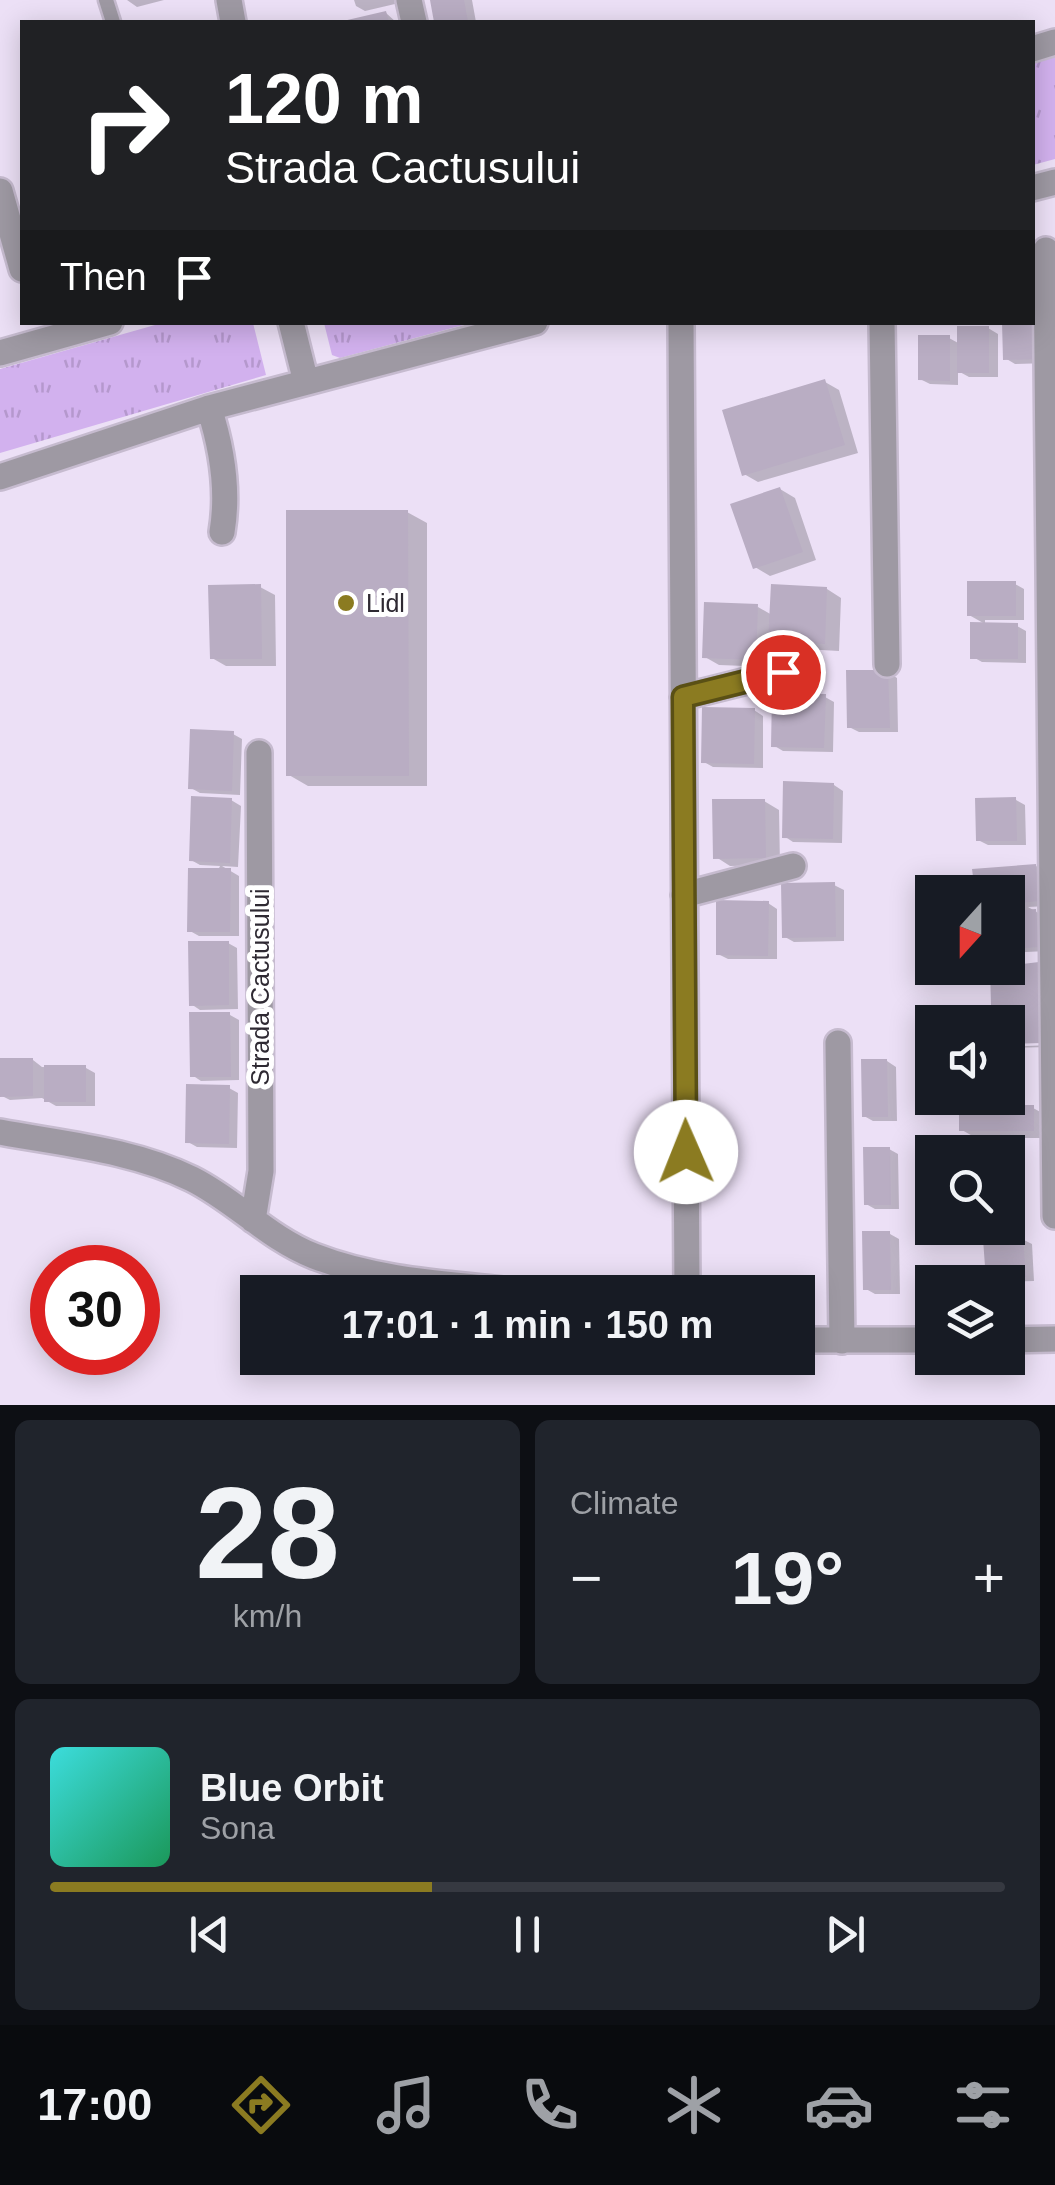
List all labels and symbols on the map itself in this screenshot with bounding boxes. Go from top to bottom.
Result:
place label: Lidl [366,589,405,617]
marker: Lidl [335,592,357,614]
pin [741,630,826,715]
north arrow [915,875,1025,985]
street label: Strada Cactusului [246,888,274,1086]
position arrow [634,1100,738,1204]
speed limit sign: 30 [30,1245,160,1375]

